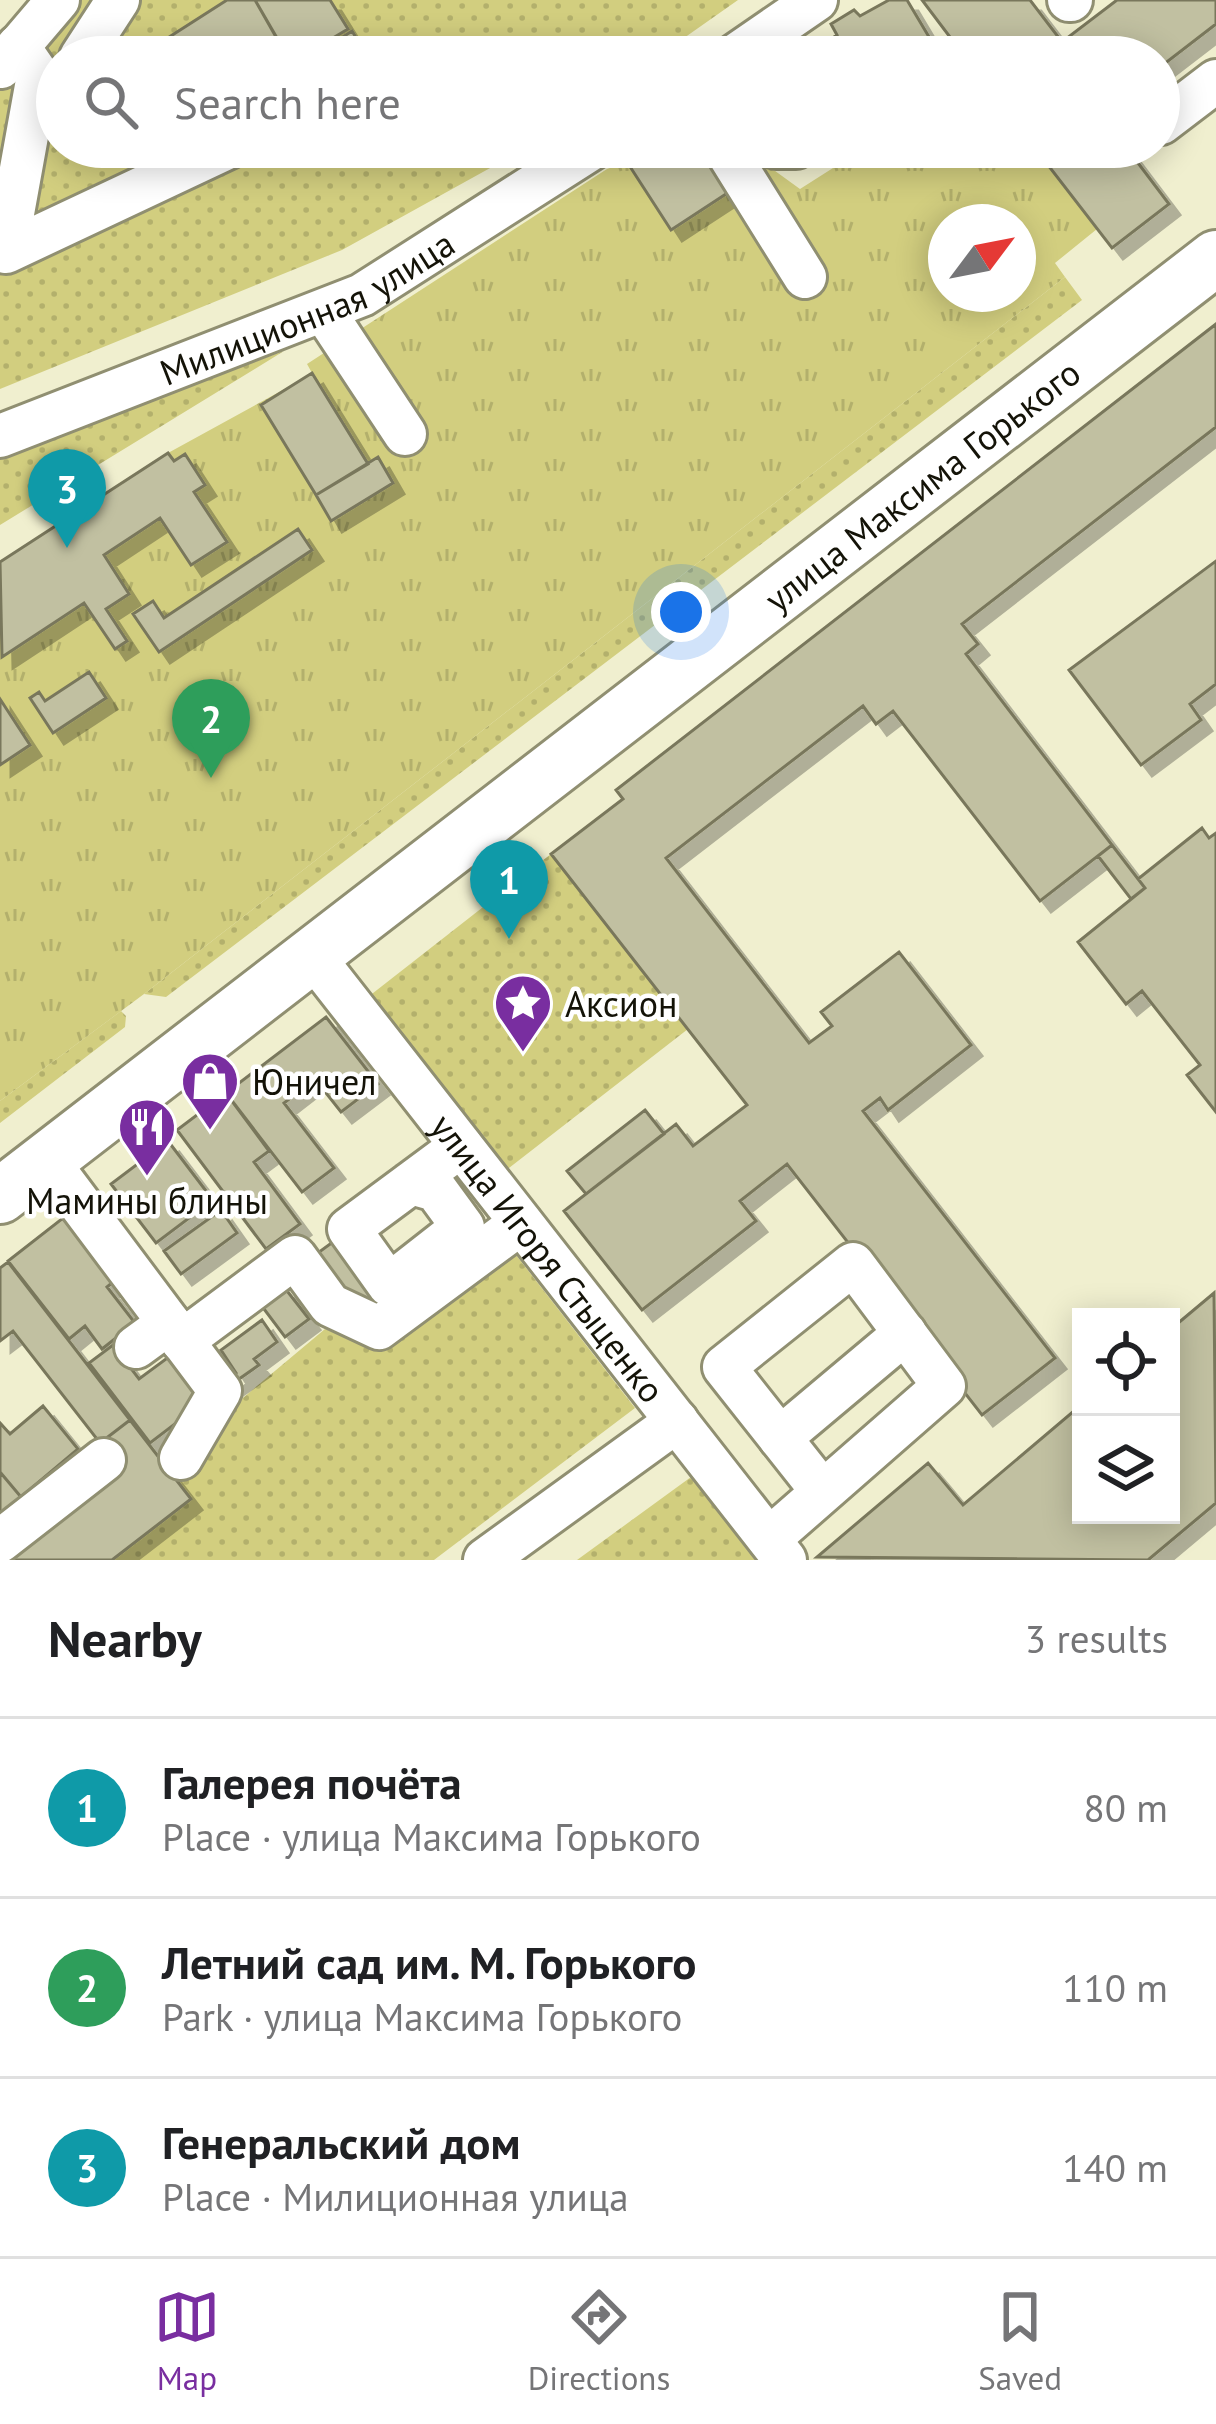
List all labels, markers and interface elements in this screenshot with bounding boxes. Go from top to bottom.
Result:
search box [36,36,1180,168]
icon: search [78,69,144,135]
text: Search here [174,73,401,131]
north arrow [928,204,1036,312]
street label: Милиционная улица [153,219,463,395]
street label: улица Максима Горького [754,348,1089,622]
pin: 3 [28,449,106,548]
your location [651,582,711,642]
pin: 2 [172,679,250,778]
pin: 1 [470,840,548,939]
place icon: Аксион [492,972,554,1054]
place label: Аксион [565,980,678,1027]
shop icon: Юничел [179,1050,241,1132]
place label: Юничел [252,1058,377,1105]
restaurant icon: Мамины блины [116,1096,178,1178]
street label: улица Игоря Стыценко [421,1104,676,1411]
place label: Мамины блины [26,1177,268,1224]
map controls [1072,1308,1180,1524]
button: locate [1072,1308,1180,1416]
button: layers [1072,1416,1180,1524]
text: Nearby [48,1605,202,1671]
text: 3 results [1025,1613,1168,1664]
text: Галерея почёта [162,1753,462,1811]
text: 1 [76,1782,98,1833]
text: 80 m [1083,1782,1168,1833]
text: Place · улица Максима Горького [162,1811,701,1862]
text: Летний сад им. М. Горького [162,1933,696,1991]
text: 2 [76,1962,98,2013]
text: 110 m [1062,1962,1168,2013]
text: Park · улица Максима Горького [162,1991,683,2042]
text: Генеральский дом [162,2113,520,2171]
text: 3 [76,2142,98,2193]
text: 140 m [1062,2142,1168,2193]
text: Place · Милиционная улица [162,2171,629,2222]
tab: Map [154,2284,220,2399]
tab: Directions [528,2284,670,2399]
tab: Saved [978,2284,1062,2399]

